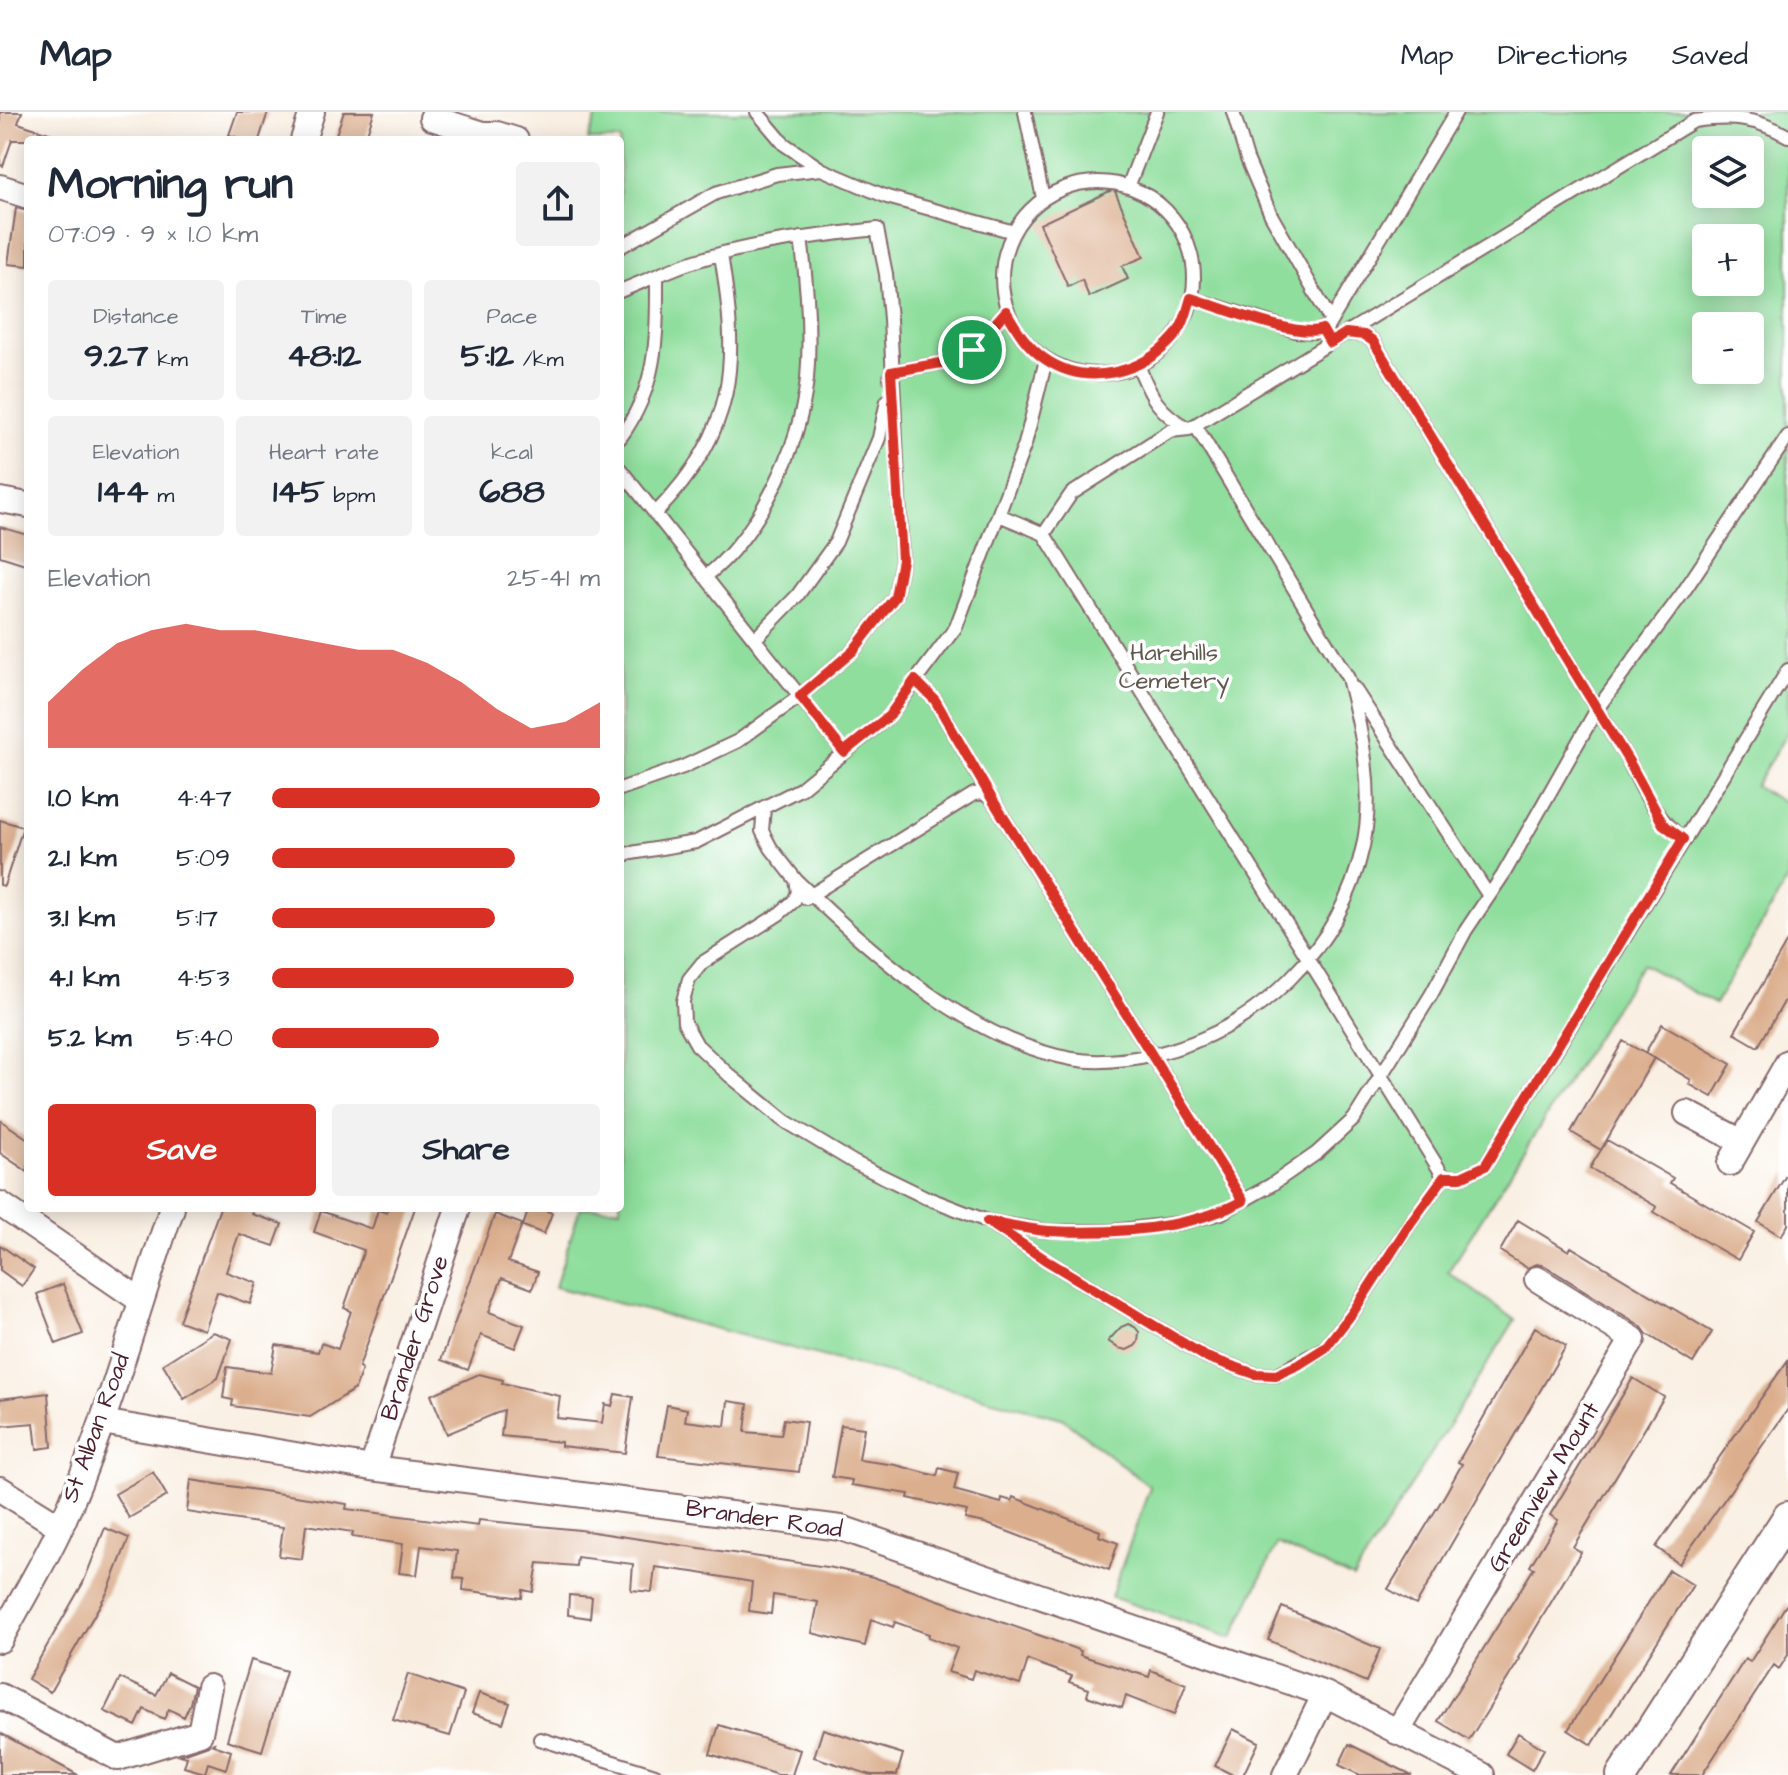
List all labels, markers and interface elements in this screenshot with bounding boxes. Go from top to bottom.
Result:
text: Map [40,29,112,81]
text: Map [1401,36,1454,75]
text: Directions [1498,36,1628,75]
text: Saved [1672,36,1748,75]
map controls [1692,136,1764,384]
button: layers [1692,136,1764,208]
text: Morning run [48,155,293,216]
button: share [516,162,600,246]
text: 07:09 · 9 × 1.0 km [48,216,258,252]
button: + [1692,224,1764,296]
text: Distance [93,301,179,332]
text: Time [301,301,347,332]
text: Pace [486,301,538,332]
button: − [1692,312,1764,384]
pin [938,316,1006,384]
icon: arrive [950,328,994,372]
text: 9.27 [84,332,149,380]
text: 48:12 [287,332,361,380]
text: 5:12 [460,332,514,380]
text: km [149,344,188,375]
text: /km [514,344,564,375]
text: Elevation [93,437,179,468]
text: Heart rate [269,437,379,468]
text: kcal [491,437,533,468]
text: 144 [98,468,148,516]
text: 145 [273,468,325,516]
text: 688 [479,468,545,516]
text: m [148,480,174,511]
text: bpm [325,480,375,511]
text: Elevation [48,560,150,596]
text: 25–41 m [507,560,600,596]
park label: Harehills Cemetery [1119,636,1229,699]
text: 1.0 km [48,780,118,816]
text: 4:47 [176,780,232,816]
text: 2.1 km [48,840,116,876]
text: 5:09 [176,840,230,876]
text: 3.1 km [48,900,115,936]
text: 5:17 [176,900,218,936]
text: 4.1 km [48,960,119,996]
text: 4:53 [176,960,230,996]
text: 5.2 km [48,1020,132,1056]
text: 5:40 [176,1020,233,1056]
button: Save [48,1104,316,1196]
button: Share [332,1104,600,1196]
street label: Brander Grove [372,1251,458,1425]
street label: St Alban Road [53,1349,139,1507]
street label: Greenview Mount [1480,1395,1608,1579]
street label: Brander Road [684,1491,844,1547]

